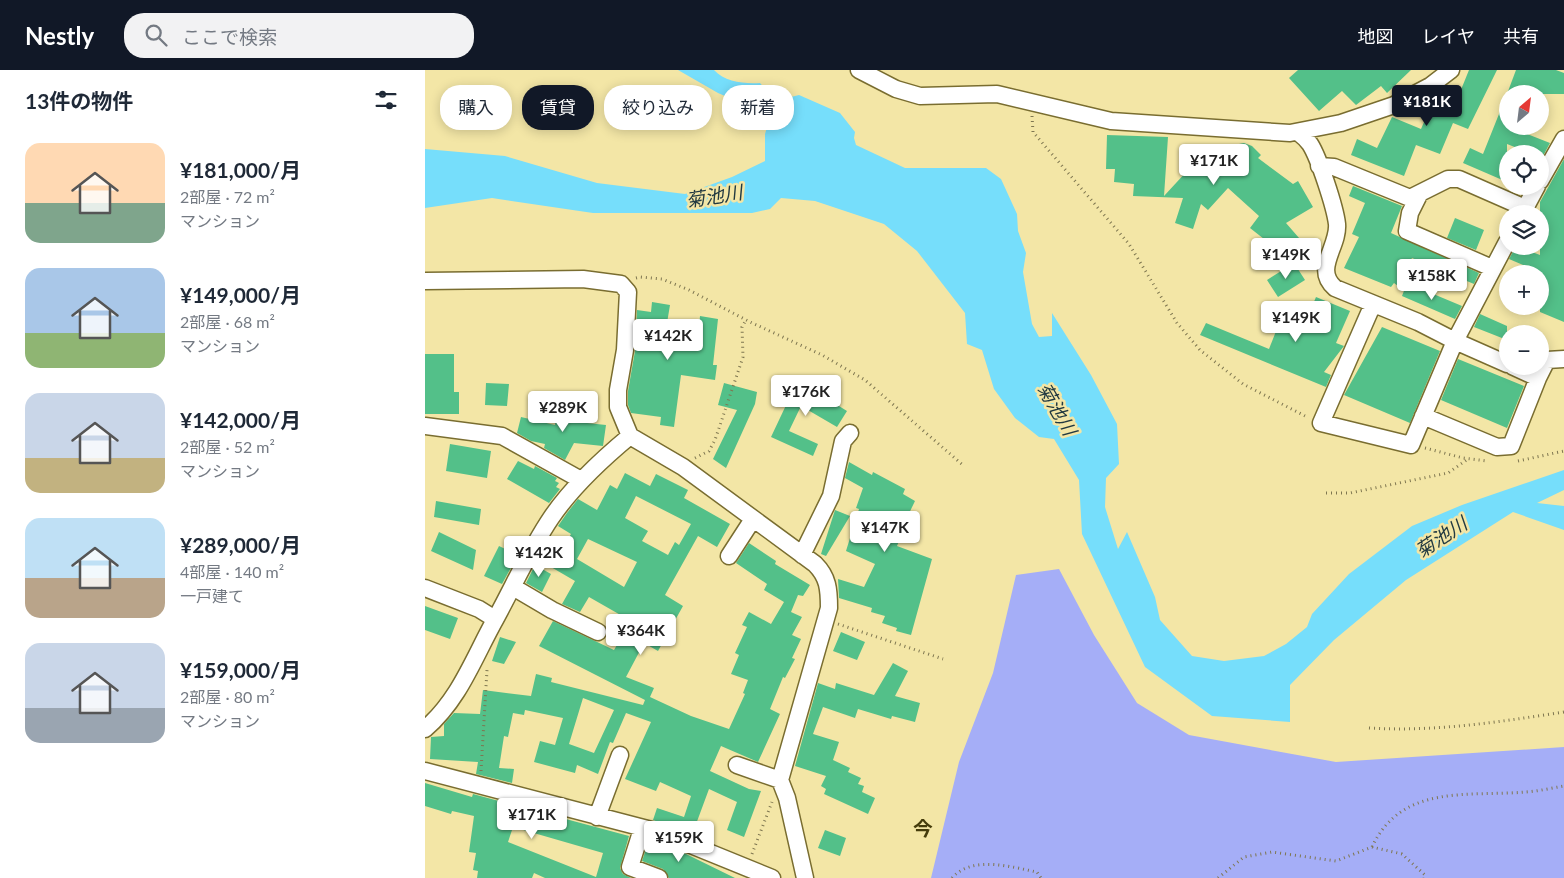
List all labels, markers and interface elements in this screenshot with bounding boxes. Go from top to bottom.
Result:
search box [124,13,474,58]
text: Nestly [25,21,94,50]
icon: search [142,21,170,49]
text: ここで検索 [182,25,277,48]
text: 地図 [1358,25,1394,47]
text: レイヤ [1422,25,1475,47]
text: 共有 [1503,25,1539,47]
chip: 購入 [440,85,512,130]
chip: 賃貸 [522,85,594,130]
chip: 絞り込み [604,85,712,130]
chip: 新着 [722,85,794,130]
pin: ¥181K [1392,85,1462,127]
north arrow [1499,85,1549,135]
map controls [1499,85,1549,375]
icon: filters [372,86,400,114]
text: 13件の物件 [25,88,133,113]
text: ¥181K [1403,91,1451,110]
pin: ¥171K [1179,144,1249,186]
button: locate [1499,145,1549,195]
text: ¥171K [1190,150,1238,169]
text: ¥181,000/月 [180,157,301,182]
icon: home [65,163,125,223]
water label: 菊池川 [684,179,746,211]
text: 2部屋 · 72 m² [180,187,275,206]
button: layers [1499,205,1549,255]
text: マンション [180,211,260,230]
pin: ¥149K [1251,238,1321,280]
text: ¥149K [1262,244,1310,263]
pin: ¥158K [1397,258,1467,301]
text: ¥158K [1408,265,1456,284]
button: + [1499,265,1549,315]
text: ¥149,000/月 [180,282,301,307]
icon: home [65,288,125,348]
pin: ¥149K [1261,300,1331,343]
text: ¥149K [1272,307,1320,326]
text: 2部屋 · 68 m² [180,312,275,331]
pin: ¥142K [633,318,703,361]
text: ¥142K [644,325,692,344]
button: − [1499,325,1549,375]
text: マンション [180,336,260,355]
pin: ¥176K [771,374,841,417]
water label: 菊池川 [1033,378,1083,441]
text: ¥176K [782,381,830,400]
pin: ¥289K [528,390,598,433]
text: ¥289K [539,397,587,416]
text: ¥142,000/月 [180,407,301,432]
icon: home [65,413,125,473]
text: 2部屋 · 52 m² [180,437,275,456]
text: マンション [180,461,260,480]
pin: ¥147K [850,510,920,553]
water label: 菊池川 [1411,510,1473,562]
text: ¥147K [861,517,909,536]
text: ¥289,000/月 [180,532,301,557]
pin: ¥142K [504,536,574,578]
icon: home [65,538,125,598]
text: ¥142K [515,542,563,561]
text: 4部屋 · 140 m² [180,562,284,581]
text: 一戸建て [180,586,244,605]
pin: ¥364K [606,614,676,656]
text: ¥364K [617,620,665,639]
text: ¥159,000/月 [180,657,301,682]
icon: home [65,663,125,723]
text: 2部屋 · 80 m² [180,687,275,706]
text: マンション [180,711,260,730]
pin: ¥171K [497,798,567,840]
text: ¥171K [508,804,556,823]
district label: 今 [913,816,933,840]
pin: ¥159K [644,820,714,863]
text: ¥159K [655,827,703,846]

